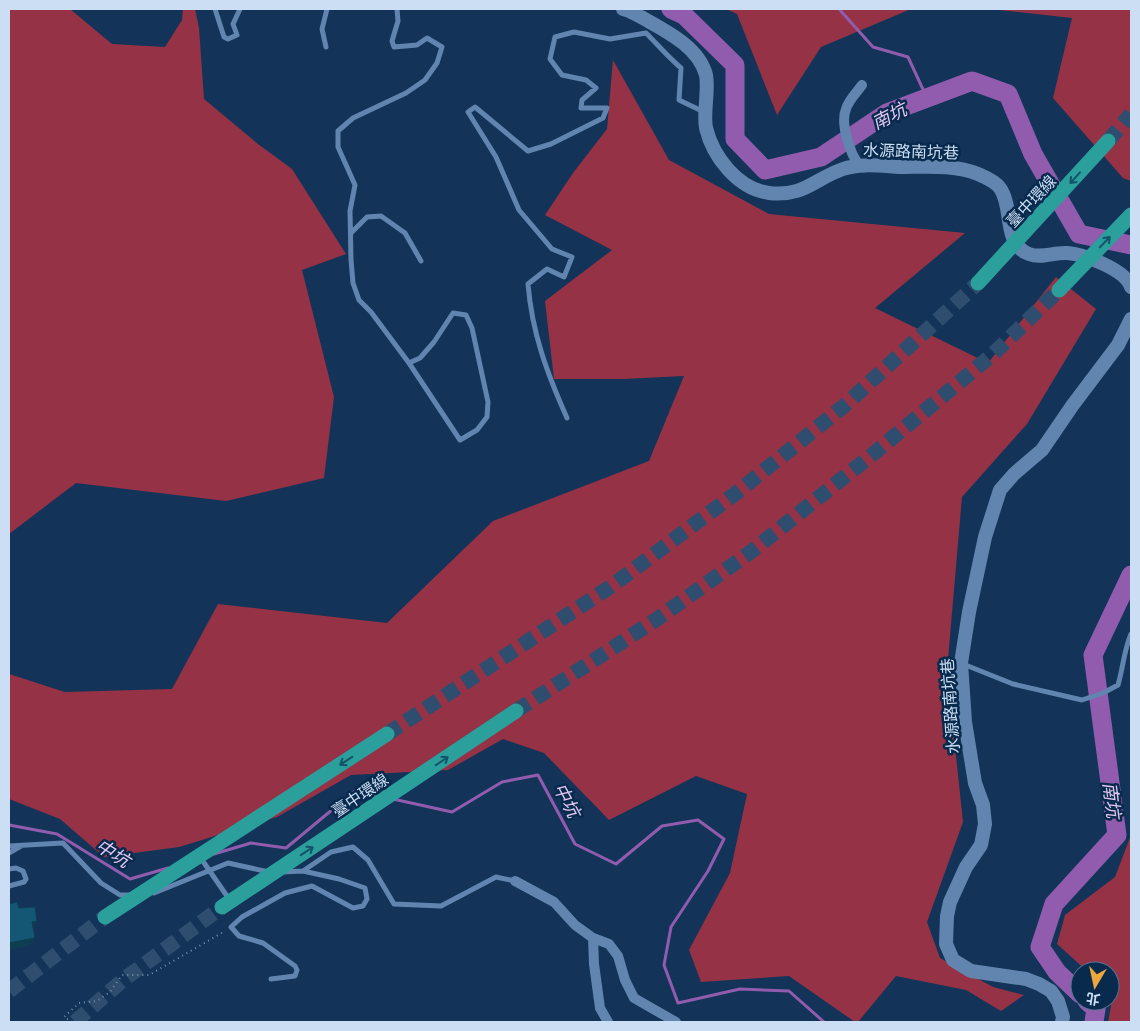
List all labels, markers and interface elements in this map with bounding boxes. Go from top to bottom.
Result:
water label: 南坑 [868,96,913,134]
street label: 水源路南坑巷 [863,139,959,163]
street label: 臺中環線 [1002,171,1060,231]
one-way arrow [1070,171,1081,184]
one-way arrow [1099,237,1111,249]
street label: 水源路南坑巷 [937,657,963,755]
one-way arrow [340,756,354,766]
one-way arrow [435,756,449,766]
street label: 臺中環線 [328,769,392,821]
water label: 中坑 [548,779,587,824]
water label: 南坑 [1098,781,1126,822]
water label: 中坑 [92,834,137,874]
one-way arrow [299,846,313,856]
north arrow [1070,961,1120,1011]
text: 北 [1085,989,1101,1009]

